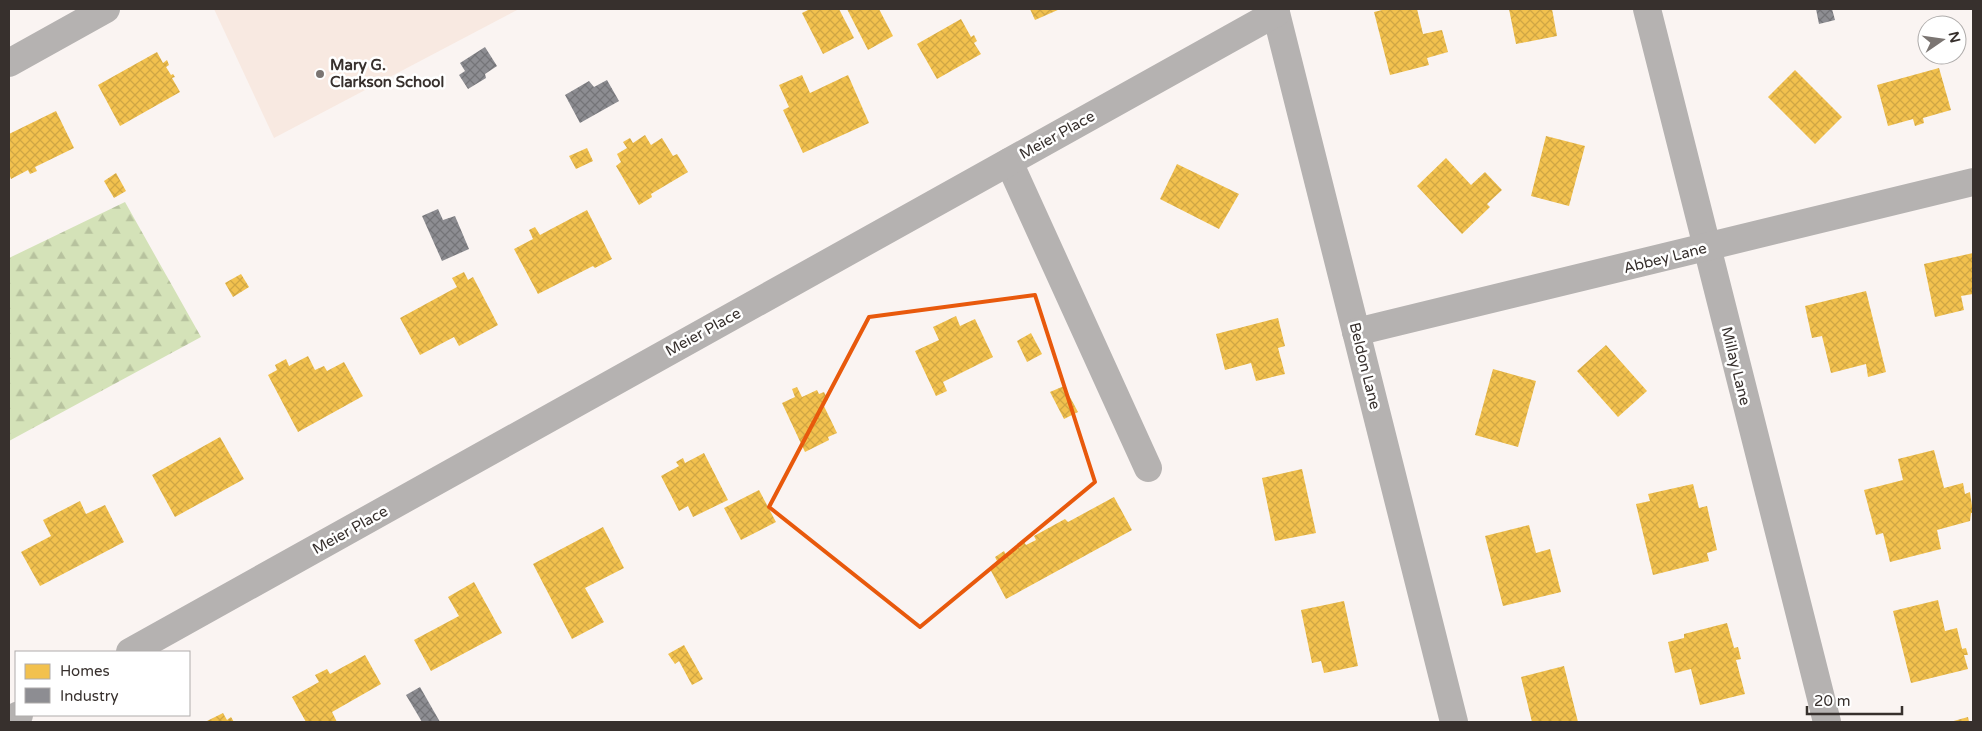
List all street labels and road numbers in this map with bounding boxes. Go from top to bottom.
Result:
street label: Meier Place [1016,107,1098,163]
street label: Abbey Lane [1622,239,1708,277]
street label: Meier Place [662,304,744,360]
street label: Beldon Lane [1346,321,1384,411]
street label: Millay Lane [1718,325,1754,407]
street label: Meier Place [309,502,391,558]

